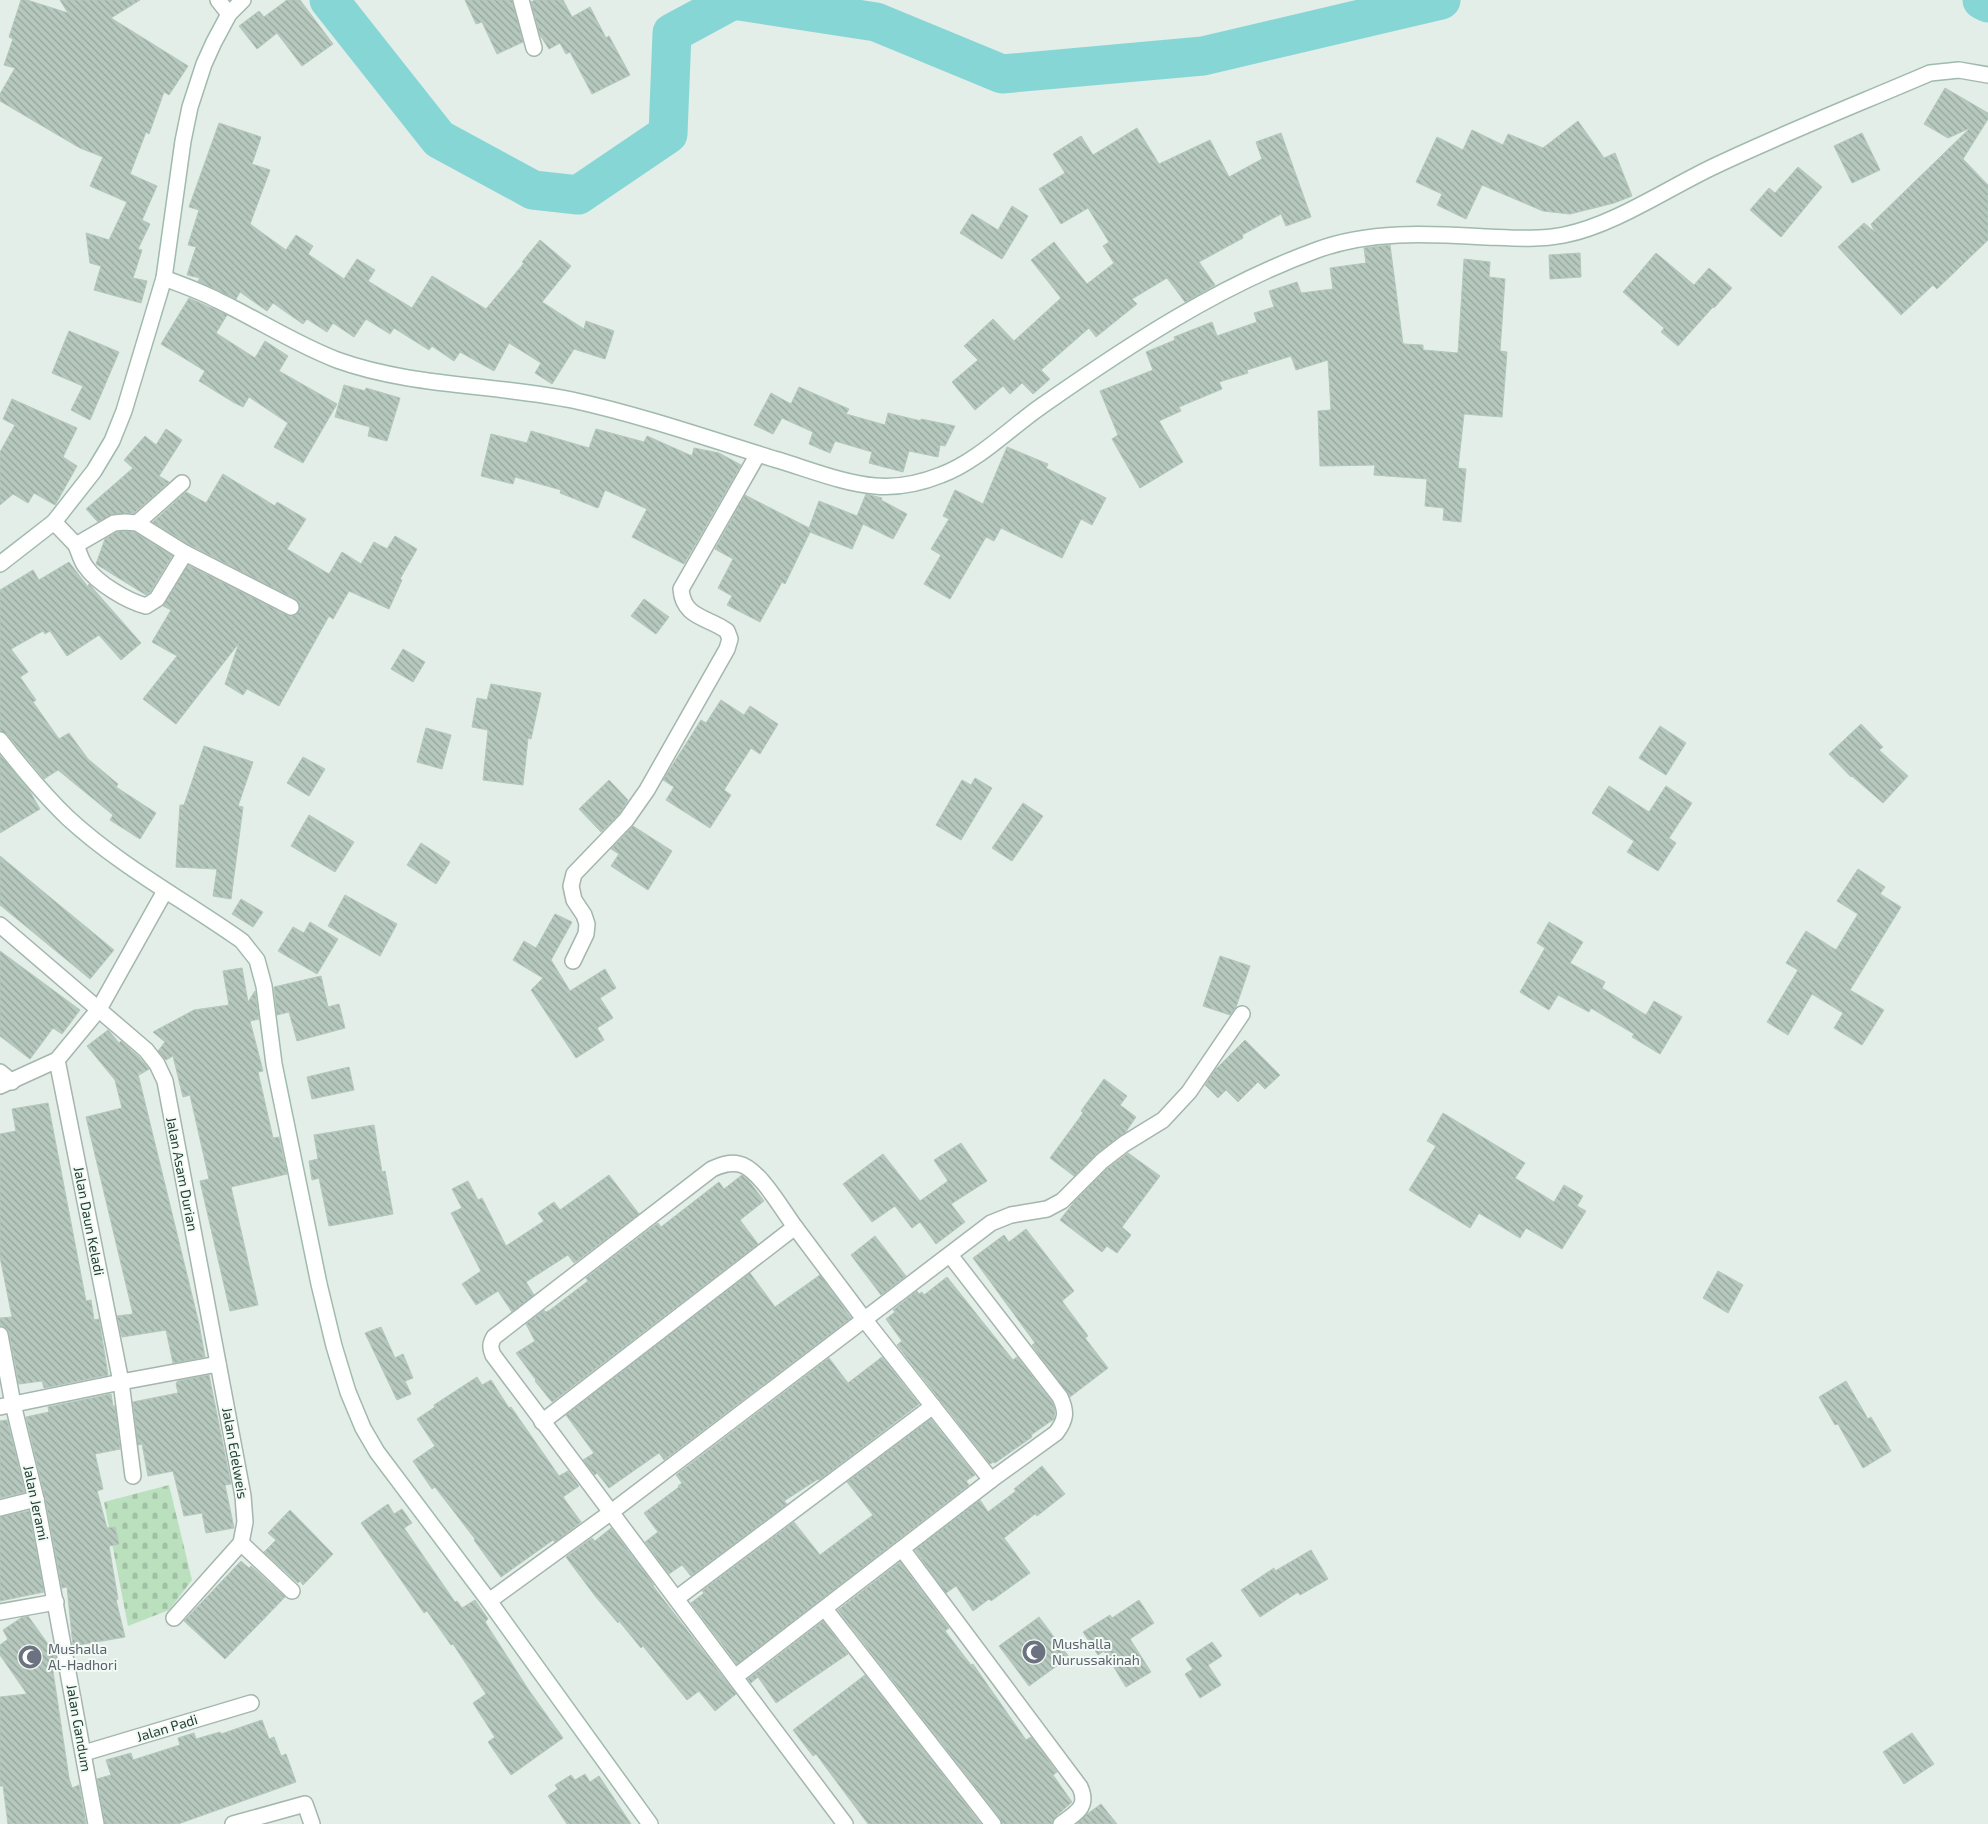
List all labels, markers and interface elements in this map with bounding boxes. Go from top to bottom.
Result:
street label: Jalan Asam Durian [163,1115,202,1233]
street label: Jalan Daun Keladi [71,1165,108,1277]
street label: Jalan Edelweis [219,1406,252,1500]
street label: Jalan Jerami [20,1464,53,1542]
place label: Mushalla Nurussakinah [1052,1635,1140,1668]
mosque icon: Mushalla Nurussakinah [1021,1639,1047,1665]
place label: Mushalla Al-Hadhori [48,1640,117,1673]
mosque icon: Mushalla Al-Hadhori [17,1644,43,1670]
street label: Jalan Gandum [63,1683,96,1773]
street label: Jalan Padi [134,1710,199,1745]

